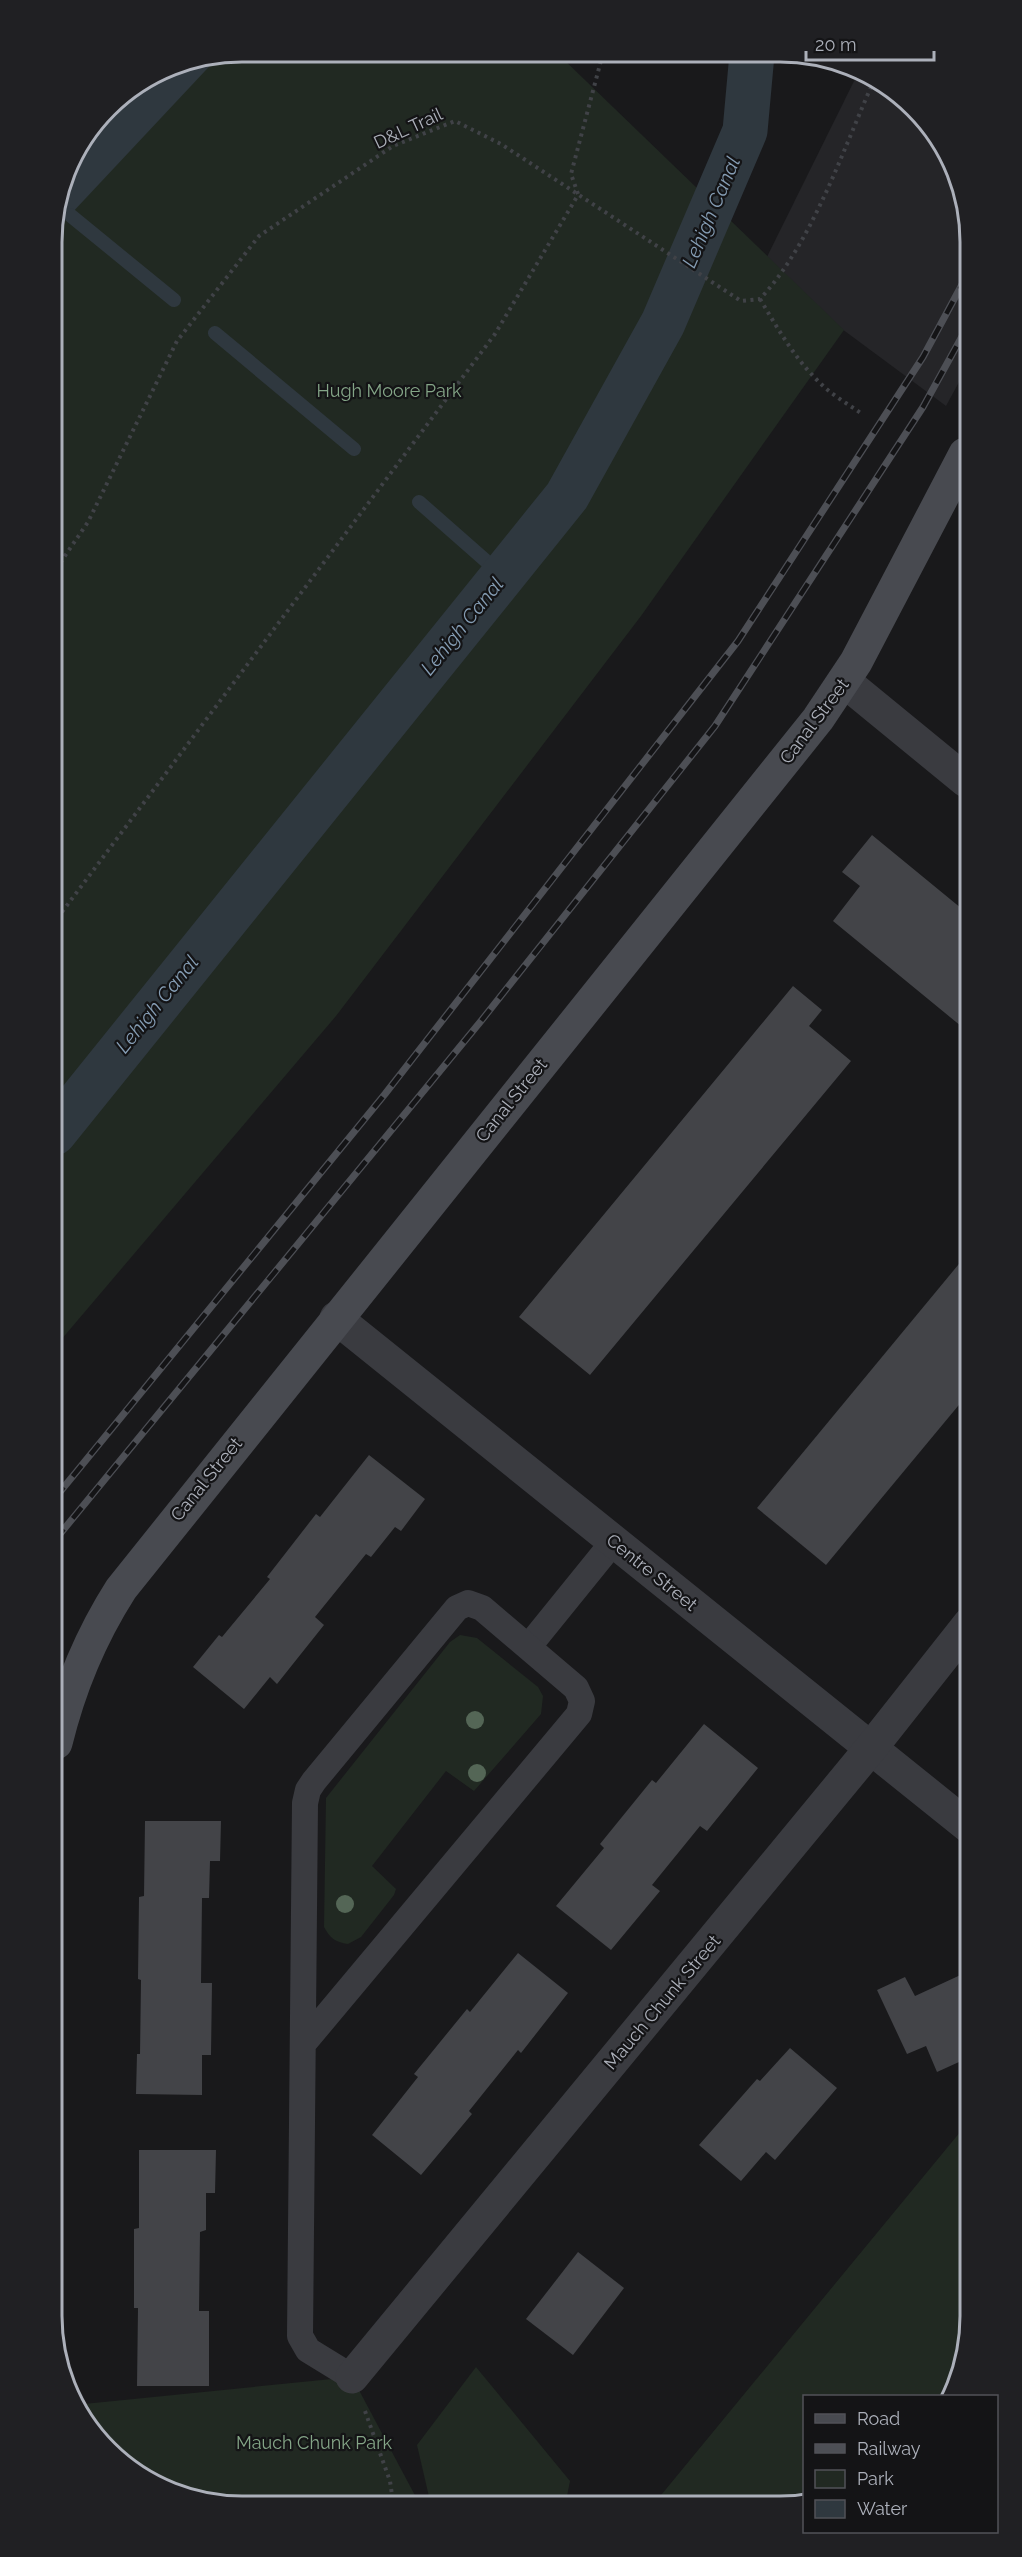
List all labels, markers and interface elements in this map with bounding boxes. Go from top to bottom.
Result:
scale bar [806,24,934,62]
text: 20 m [815,34,857,55]
street label: D&L Trail [370,103,446,153]
water label: Lehigh Canal [677,153,745,271]
park label: Hugh Moore Park [316,380,462,401]
water label: Lehigh Canal [415,572,509,680]
street label: Canal Street [775,674,853,768]
water label: Lehigh Canal [110,950,204,1058]
street label: Canal Street [471,1054,551,1146]
street label: Canal Street [166,1433,246,1525]
street label: Centre Street [602,1529,702,1615]
street label: Mauch Chunk Street [600,1930,724,2074]
legend [803,2395,998,2533]
text: Road [857,2408,900,2429]
park label: Mauch Chunk Park [236,2432,392,2453]
text: Railway [857,2438,921,2459]
text: Park [857,2468,894,2489]
text: Water [857,2498,908,2519]

